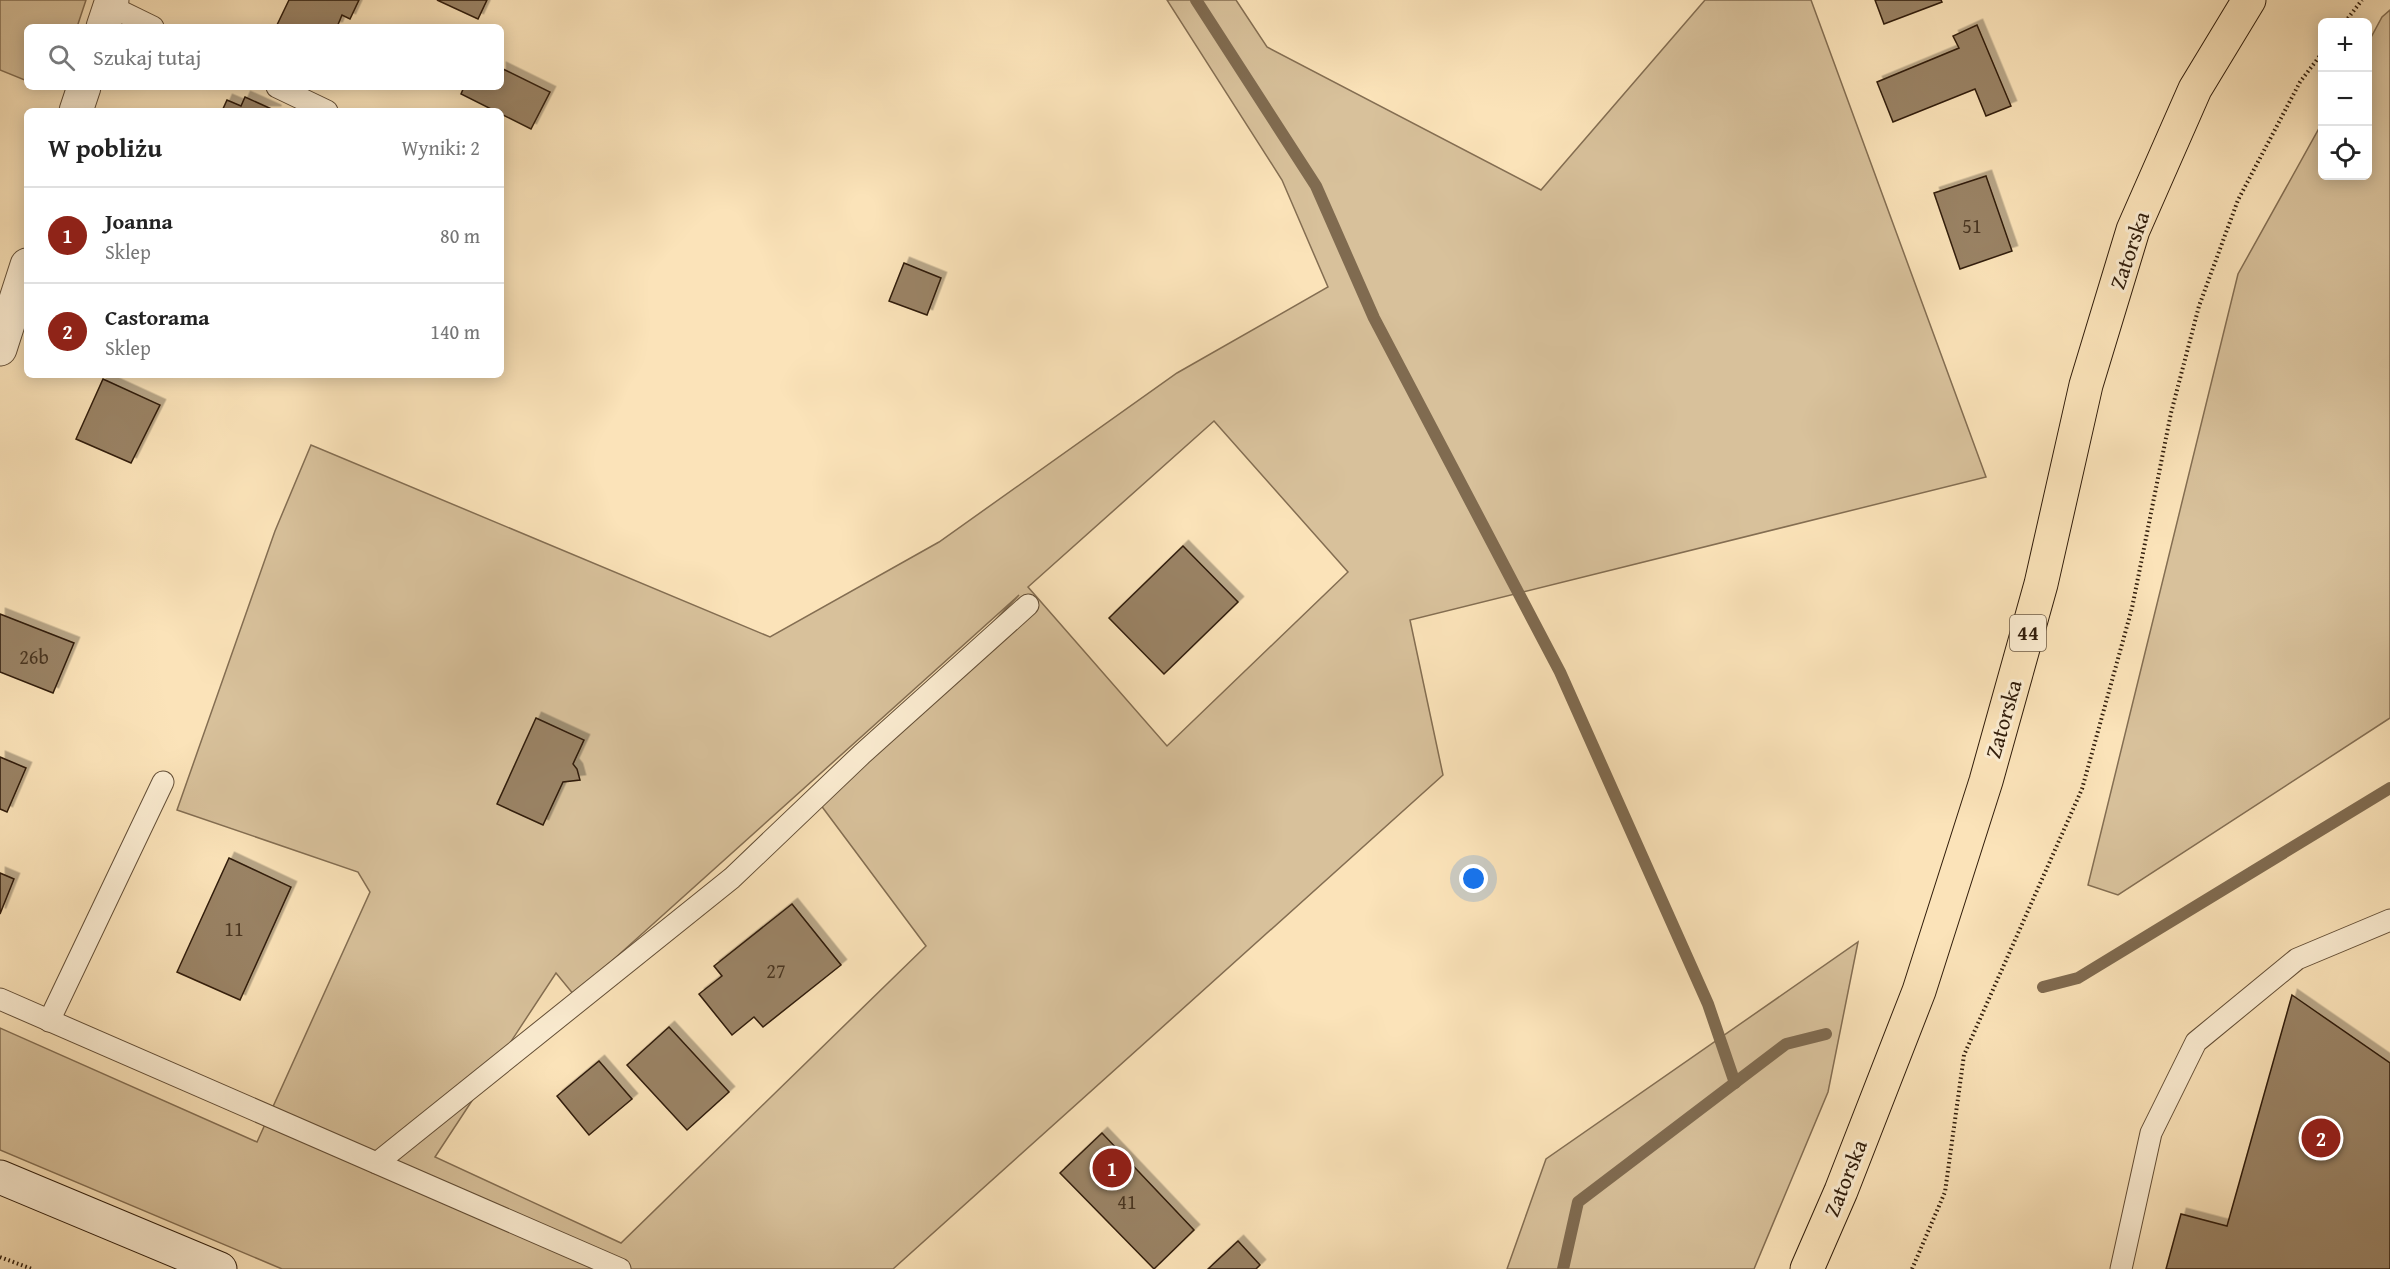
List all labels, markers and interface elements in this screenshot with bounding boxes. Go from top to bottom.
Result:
map controls [2318,18,2372,180]
button: + [2318,18,2372,72]
search box [24,24,504,90]
icon: search [45,41,78,74]
text: Szukaj tutaj [93,41,201,73]
button: − [2318,72,2372,126]
button: locate [2318,126,2372,180]
text: W pobliżu [48,128,162,167]
text: Wyniki: 2 [402,133,480,162]
text: Joanna [105,205,173,237]
street label: Zatorska [2101,206,2157,293]
house number: 51 [1962,211,1982,240]
text: 1 [62,221,73,250]
text: 80 m [440,221,480,250]
text: Sklep [105,237,151,266]
text: Castorama [105,301,210,333]
text: 2 [62,317,73,346]
text: 140 m [430,317,480,346]
text: Sklep [105,333,151,362]
road number: 44 [2010,615,2046,651]
house number: 26b [19,642,49,671]
street label: Zatorska [1977,675,2030,762]
your location [1459,864,1488,893]
house number: 11 [224,914,244,943]
house number: 27 [766,956,786,985]
pin: 2 [2302,1116,2340,1160]
street label: Zatorska [1815,1134,1875,1221]
pin: 1 [1092,1146,1132,1190]
house number: 41 [1117,1187,1137,1216]

